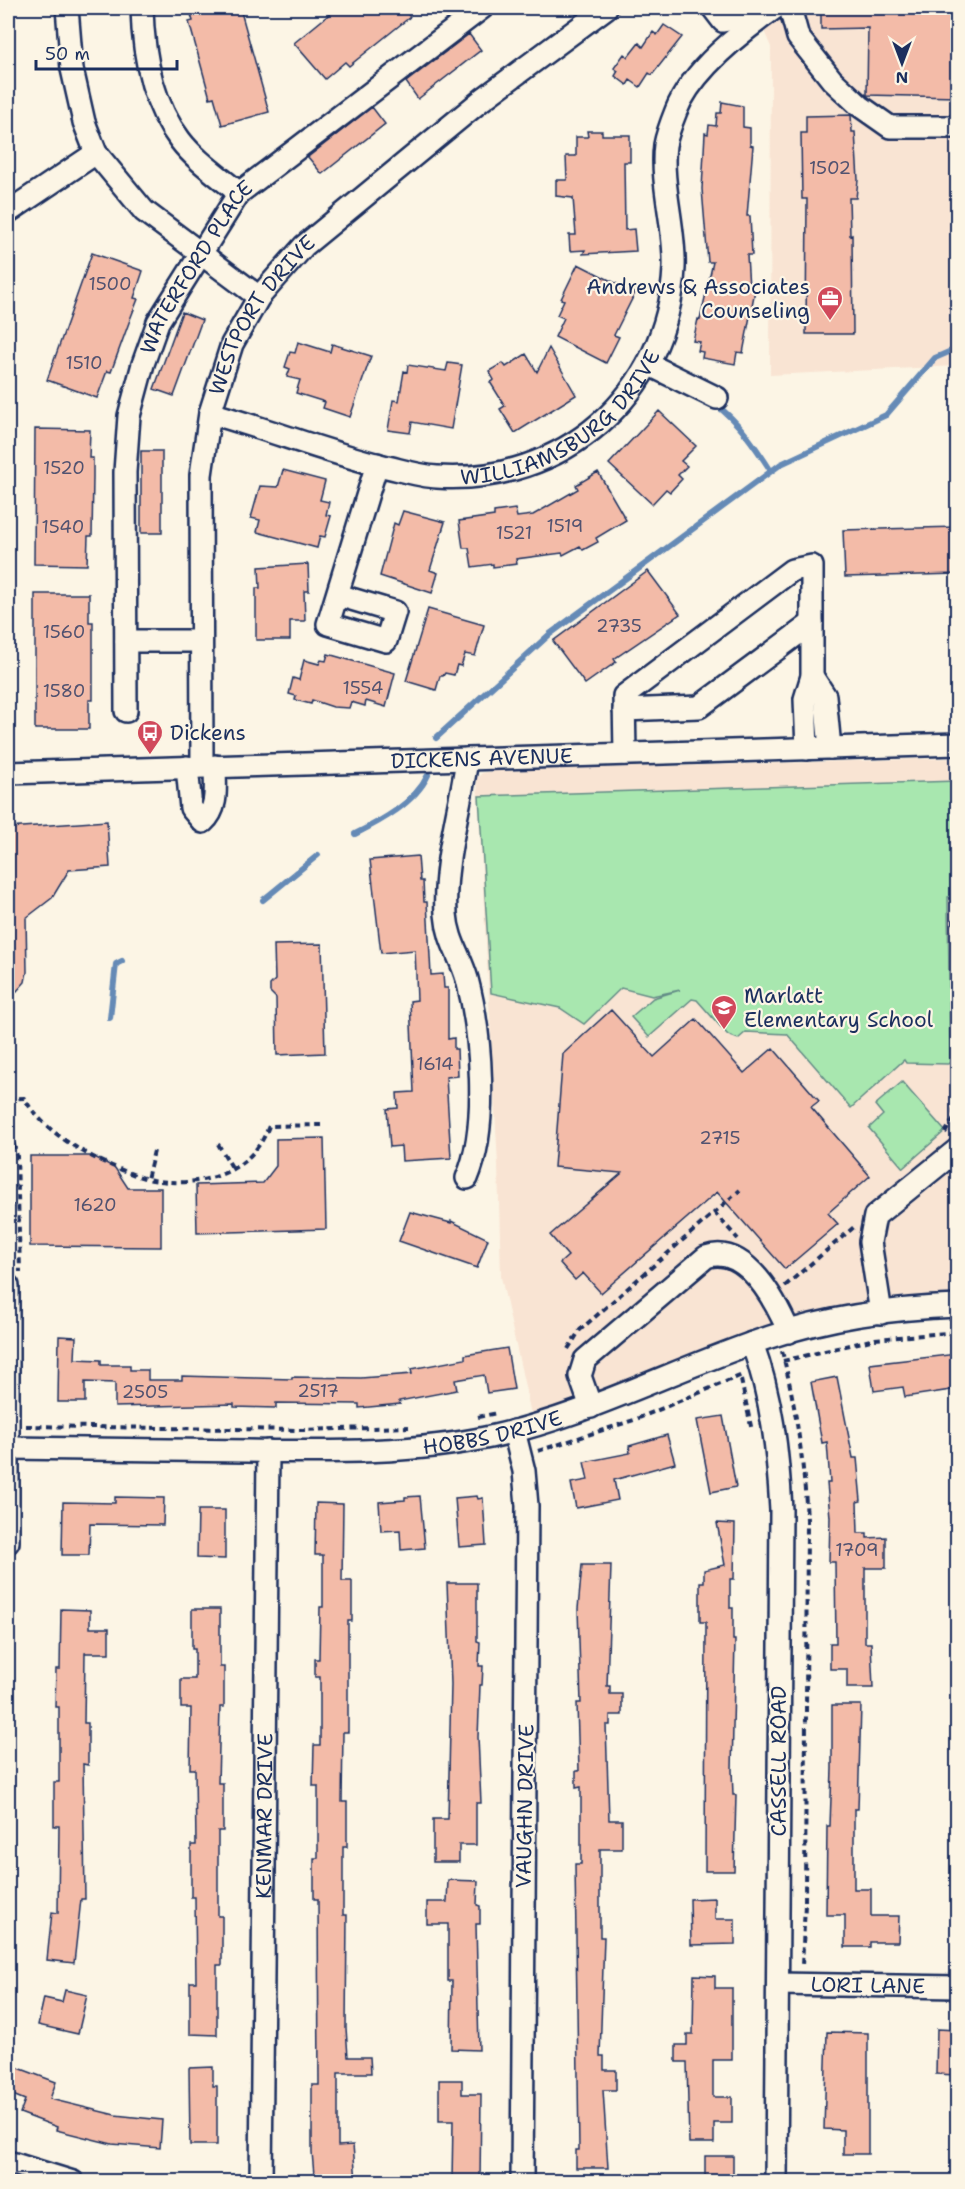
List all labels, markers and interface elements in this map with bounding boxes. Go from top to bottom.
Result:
scale bar [36,33,177,71]
north arrow [872,33,932,93]
text: 50 m [45,42,90,66]
text: N [896,67,908,88]
house number: 1502 [809,156,851,180]
street label: WATERFORD PLACE [134,174,258,358]
street label: WESTPORT DRIVE [203,229,321,399]
house number: 1500 [88,272,132,296]
place label: Andrews & Associates Counseling [586,273,810,325]
office icon: Andrews & Associates Counseling [815,284,845,322]
street label: WILLIAMSBURG DRIVE [459,345,667,492]
house number: 1510 [65,351,103,375]
house number: 1520 [43,456,85,480]
house number: 1519 [547,514,583,538]
house number: 1540 [42,515,84,539]
house number: 1521 [496,521,532,545]
house number: 2735 [596,614,642,638]
house number: 1560 [43,620,85,644]
house number: 1554 [343,676,383,700]
house number: 1580 [43,679,85,703]
bus stop icon: Dickens [135,718,165,756]
place label: Dickens [170,719,246,747]
street label: DICKENS AVENUE [390,742,573,775]
place label: Marlatt Elementary School [744,982,934,1034]
school or university icon: Marlatt Elementary School [709,993,739,1031]
house number: 1614 [416,1052,454,1076]
house number: 2715 [699,1126,741,1150]
house number: 1620 [74,1193,117,1217]
house number: 2517 [297,1379,339,1403]
house number: 2505 [122,1380,168,1404]
street label: HOBBS DRIVE [421,1404,566,1461]
house number: 1709 [835,1538,879,1562]
street label: CASSELL ROAD [765,1686,793,1836]
street label: VAUGHN DRIVE [510,1724,540,1888]
street label: KENMAR DRIVE [250,1733,279,1899]
street label: LORI LANE [810,1971,926,2000]

